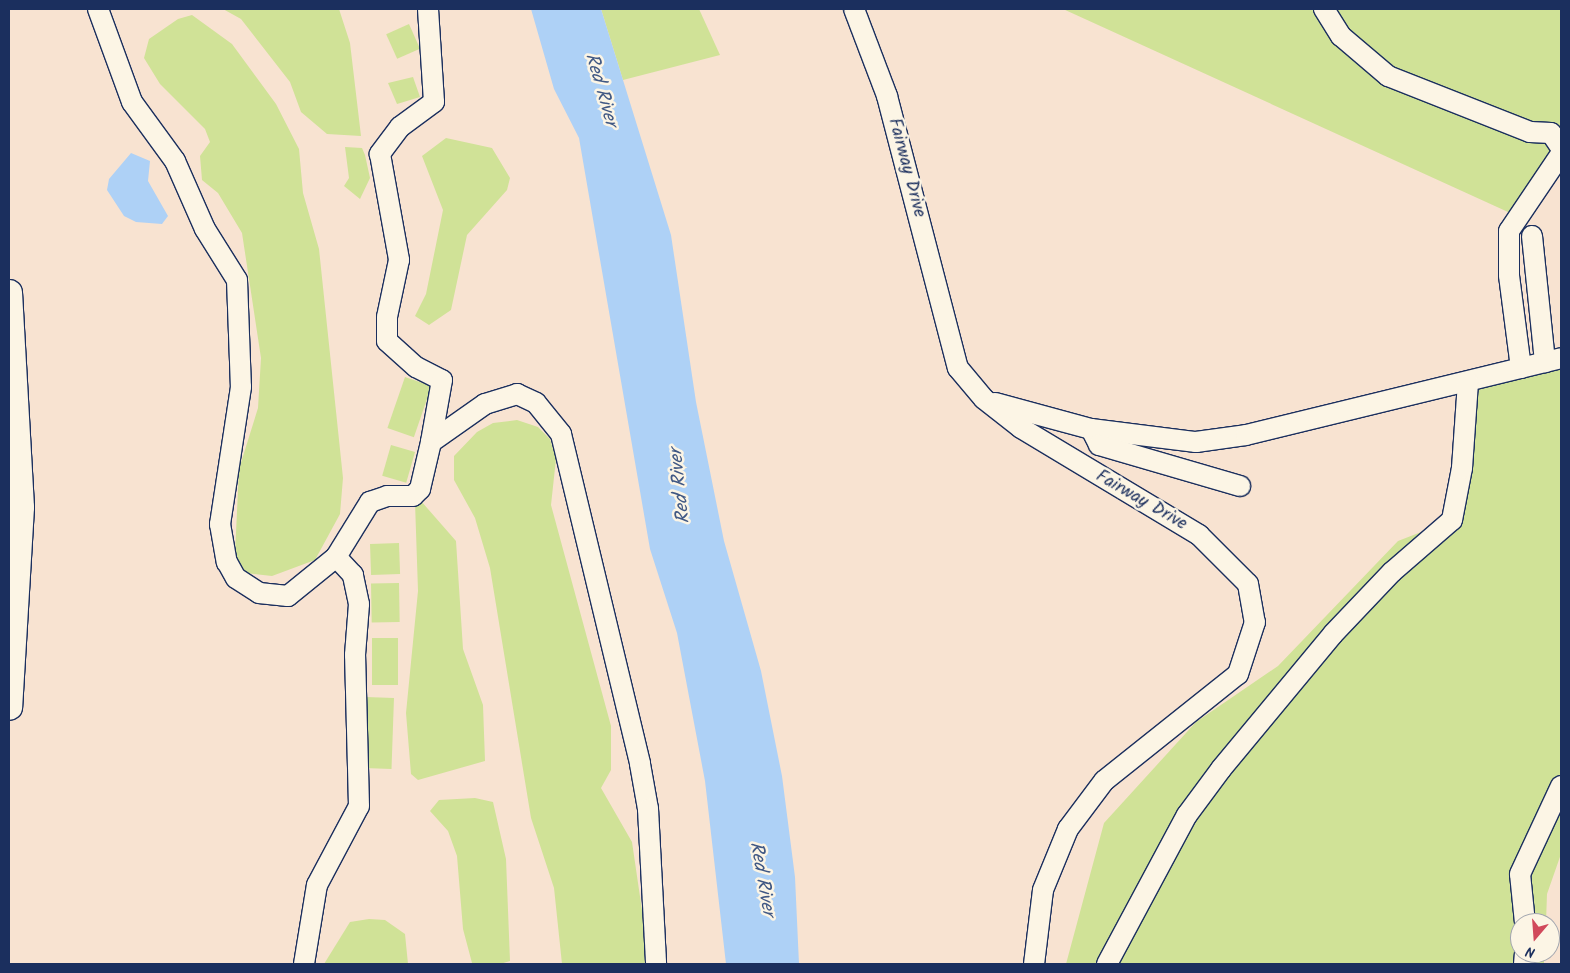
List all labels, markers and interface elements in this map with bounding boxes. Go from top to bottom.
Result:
water label: Red River [579,51,621,129]
street label: Fairway Drive [882,116,930,220]
water label: Red River [666,447,696,525]
street label: Fairway Drive [1091,466,1191,536]
water label: Red River [743,840,779,918]
north arrow [1510,913,1560,963]
text: N [1523,939,1538,963]

